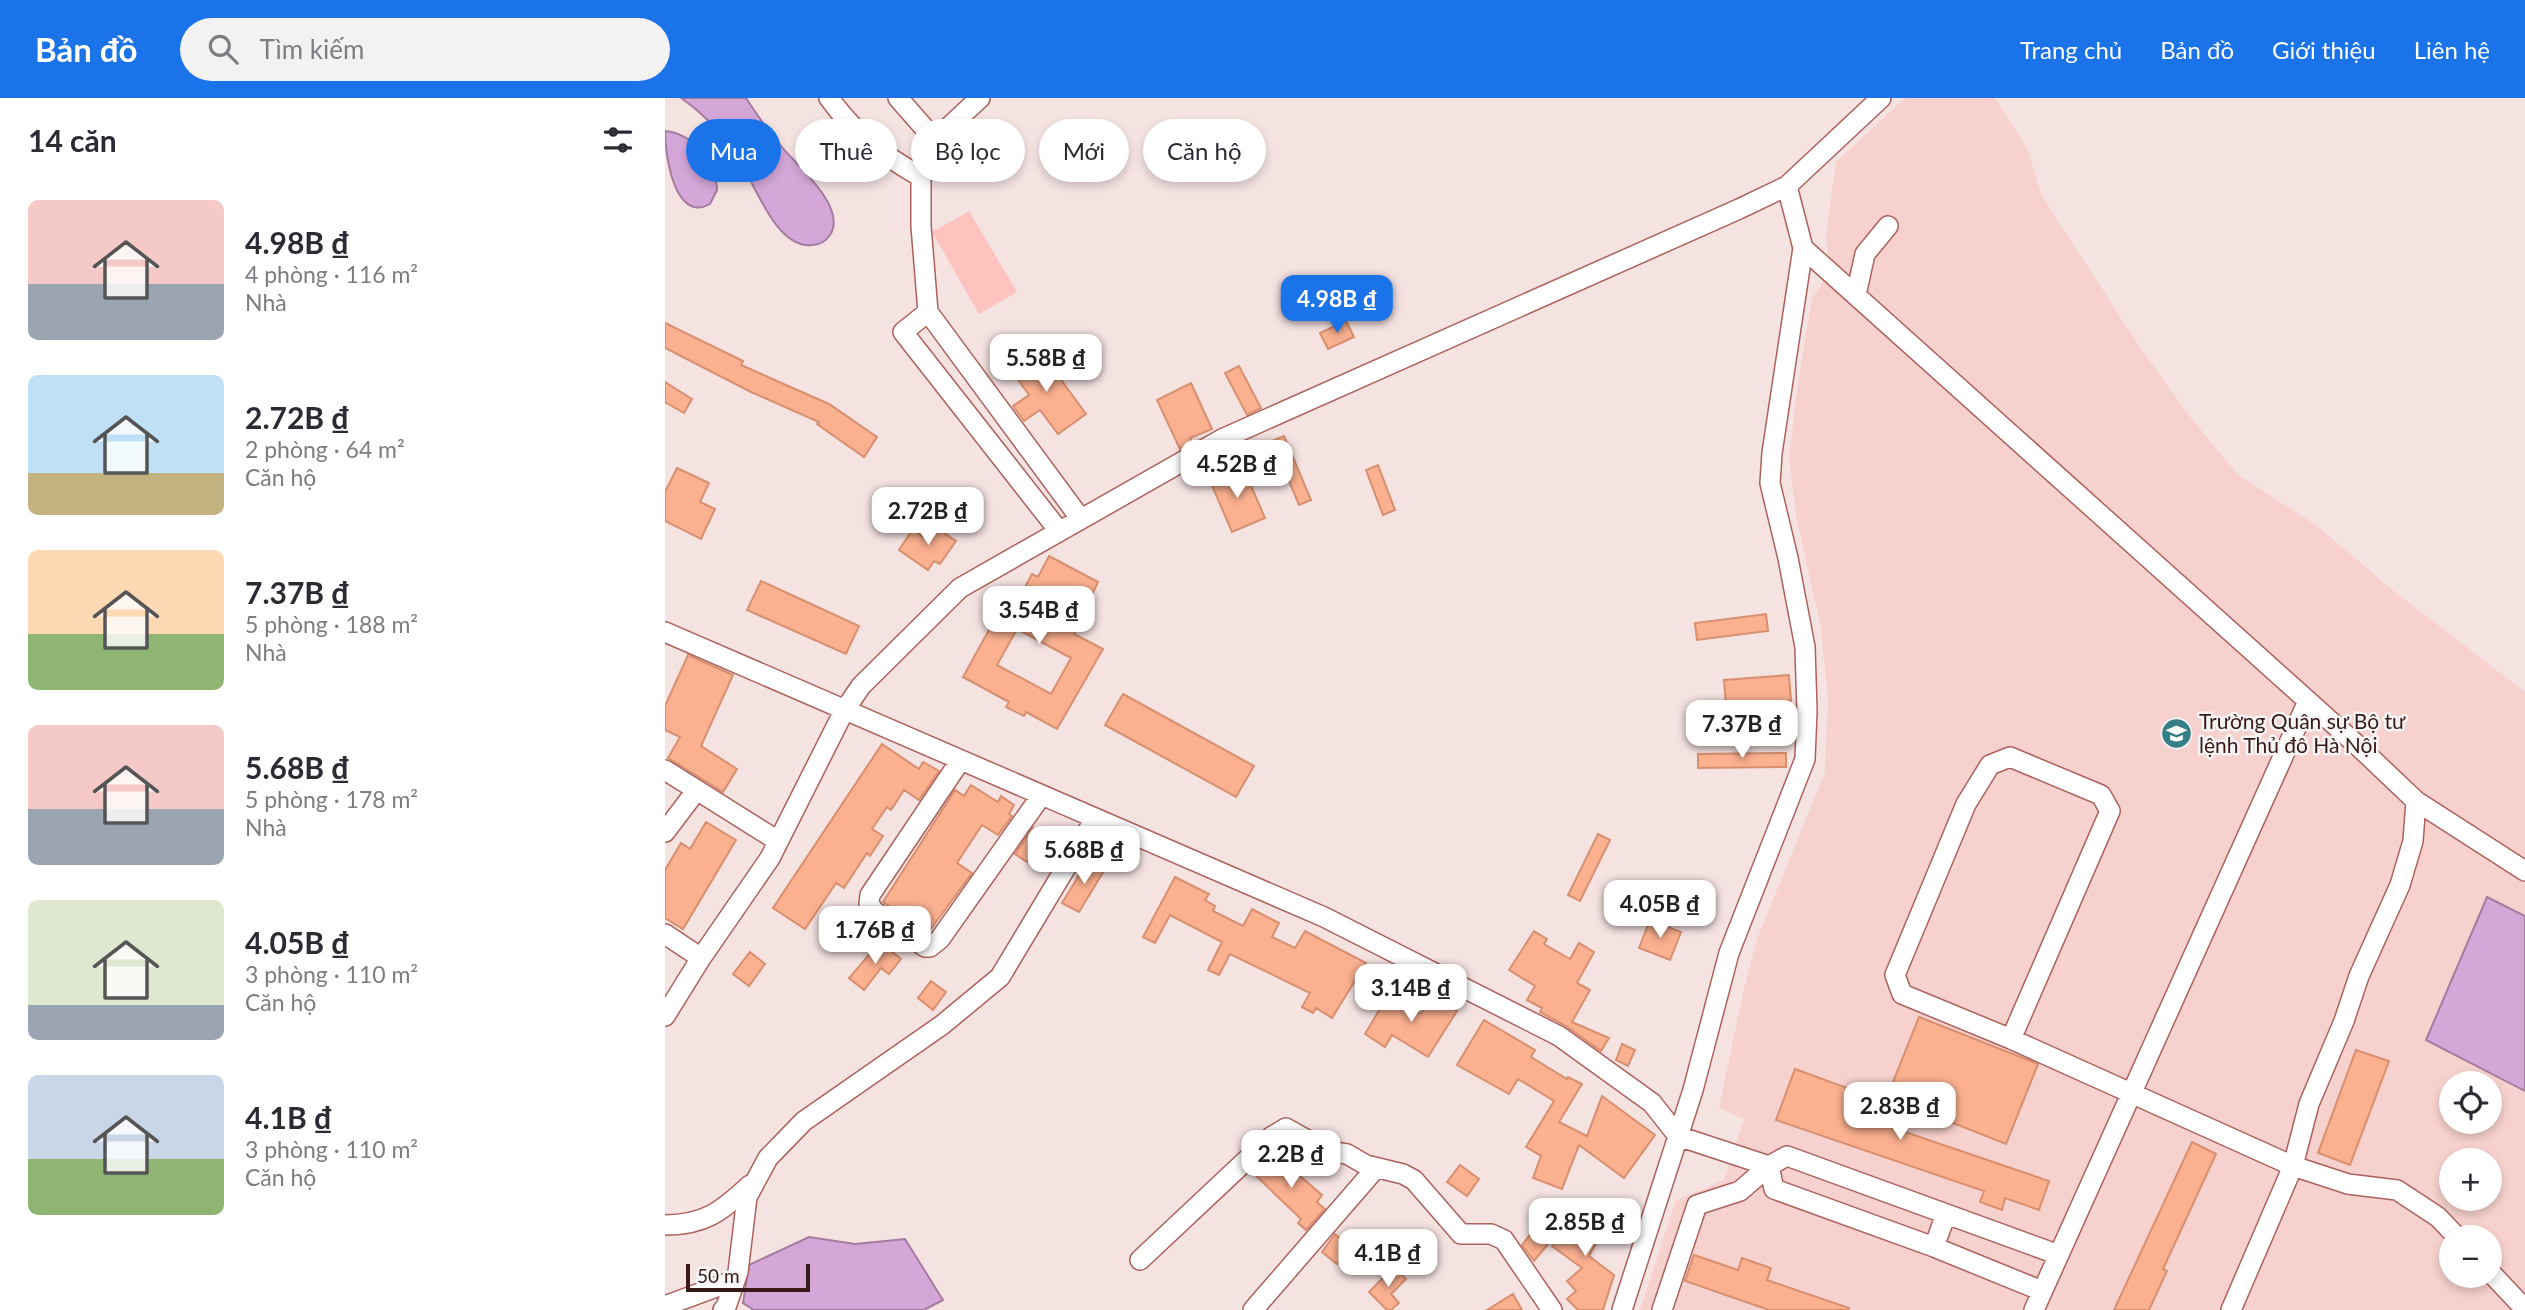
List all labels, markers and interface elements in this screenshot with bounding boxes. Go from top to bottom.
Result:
search box [180,18,670,81]
text: Bản đồ [35,29,138,69]
icon: search [204,30,242,68]
text: Tìm kiếm [260,33,364,65]
text: Trang chủ [2020,35,2122,64]
text: Bản đồ [2160,35,2234,64]
text: Giới thiệu [2272,35,2376,64]
text: Liên hệ [2414,35,2490,64]
chip: Mua [686,119,781,182]
chip: Thuê [795,119,897,182]
chip: Bộ lọc [911,119,1025,182]
chip: Mới [1039,119,1129,182]
chip: Căn hộ [1143,119,1266,182]
icon: filters [599,121,637,159]
text: 14 căn [28,122,117,158]
text: 4.98B ₫ [245,224,350,260]
icon: home [84,228,168,312]
text: 4 phòng · 116 m² [245,260,418,288]
pin: 4.98B ₫ [1272,275,1402,335]
text: 4.98B ₫ [1297,284,1377,312]
text: Nhà [245,288,287,316]
pin: 5.58B ₫ [981,334,1111,394]
text: 5.58B ₫ [1006,343,1086,371]
text: 2.72B ₫ [245,399,350,435]
icon: home [84,403,168,487]
text: 2 phòng · 64 m² [245,435,405,463]
pin: 4.52B ₫ [1172,440,1302,500]
text: 4.52B ₫ [1197,449,1277,477]
text: Căn hộ [245,463,316,491]
pin: 2.72B ₫ [863,488,993,547]
text: 2.72B ₫ [888,496,968,524]
text: 7.37B ₫ [245,574,350,610]
icon: home [84,578,168,662]
pin: 3.54B ₫ [974,587,1104,646]
text: 3.54B ₫ [999,595,1079,623]
text: 5 phòng · 188 m² [245,610,418,638]
text: Nhà [245,638,287,666]
pin: 7.37B ₫ [1677,700,1807,760]
place label: Trường Quân sự Bộ tư lệnh Thủ đô Hà Nội [2199,708,2406,757]
text: 7.37B ₫ [1702,709,1782,737]
school or university icon: Trường Quân sự Bộ tư lệnh Thủ đô Hà Nội [2159,717,2193,751]
text: 5.68B ₫ [245,749,350,785]
icon: home [84,753,168,837]
text: 5 phòng · 178 m² [245,785,418,813]
text: Nhà [245,813,287,841]
pin: 5.68B ₫ [1019,826,1149,886]
text: 5.68B ₫ [1044,835,1124,863]
pin: 4.05B ₫ [1595,880,1725,940]
text: 4.05B ₫ [1620,889,1700,917]
pin: 1.76B ₫ [810,906,940,966]
text: 1.76B ₫ [835,915,915,943]
text: 4.05B ₫ [245,924,350,960]
icon: home [84,928,168,1012]
text: 3 phòng · 110 m² [245,960,418,988]
pin: 3.14B ₫ [1346,964,1476,1024]
text: 3.14B ₫ [1371,973,1451,1001]
text: Căn hộ [245,988,316,1016]
map controls [2439,1071,2502,1288]
button: locate [2439,1071,2502,1134]
pin: 2.83B ₫ [1835,1082,1965,1142]
text: 2.83B ₫ [1860,1091,1940,1119]
text: 4.1B ₫ [245,1099,333,1135]
icon: home [84,1103,168,1187]
pin: 2.2B ₫ [1234,1130,1348,1190]
text: 3 phòng · 110 m² [245,1135,418,1163]
text: 2.2B ₫ [1257,1139,1325,1167]
button: + [2439,1148,2502,1211]
text: Căn hộ [245,1163,316,1191]
pin: 2.85B ₫ [1520,1198,1650,1258]
text: 2.85B ₫ [1545,1207,1625,1235]
button: − [2439,1225,2502,1288]
pin: 4.1B ₫ [1331,1230,1445,1289]
text: 4.1B ₫ [1354,1238,1422,1266]
scale bar [686,1261,810,1293]
text: 50 m [697,1264,740,1287]

